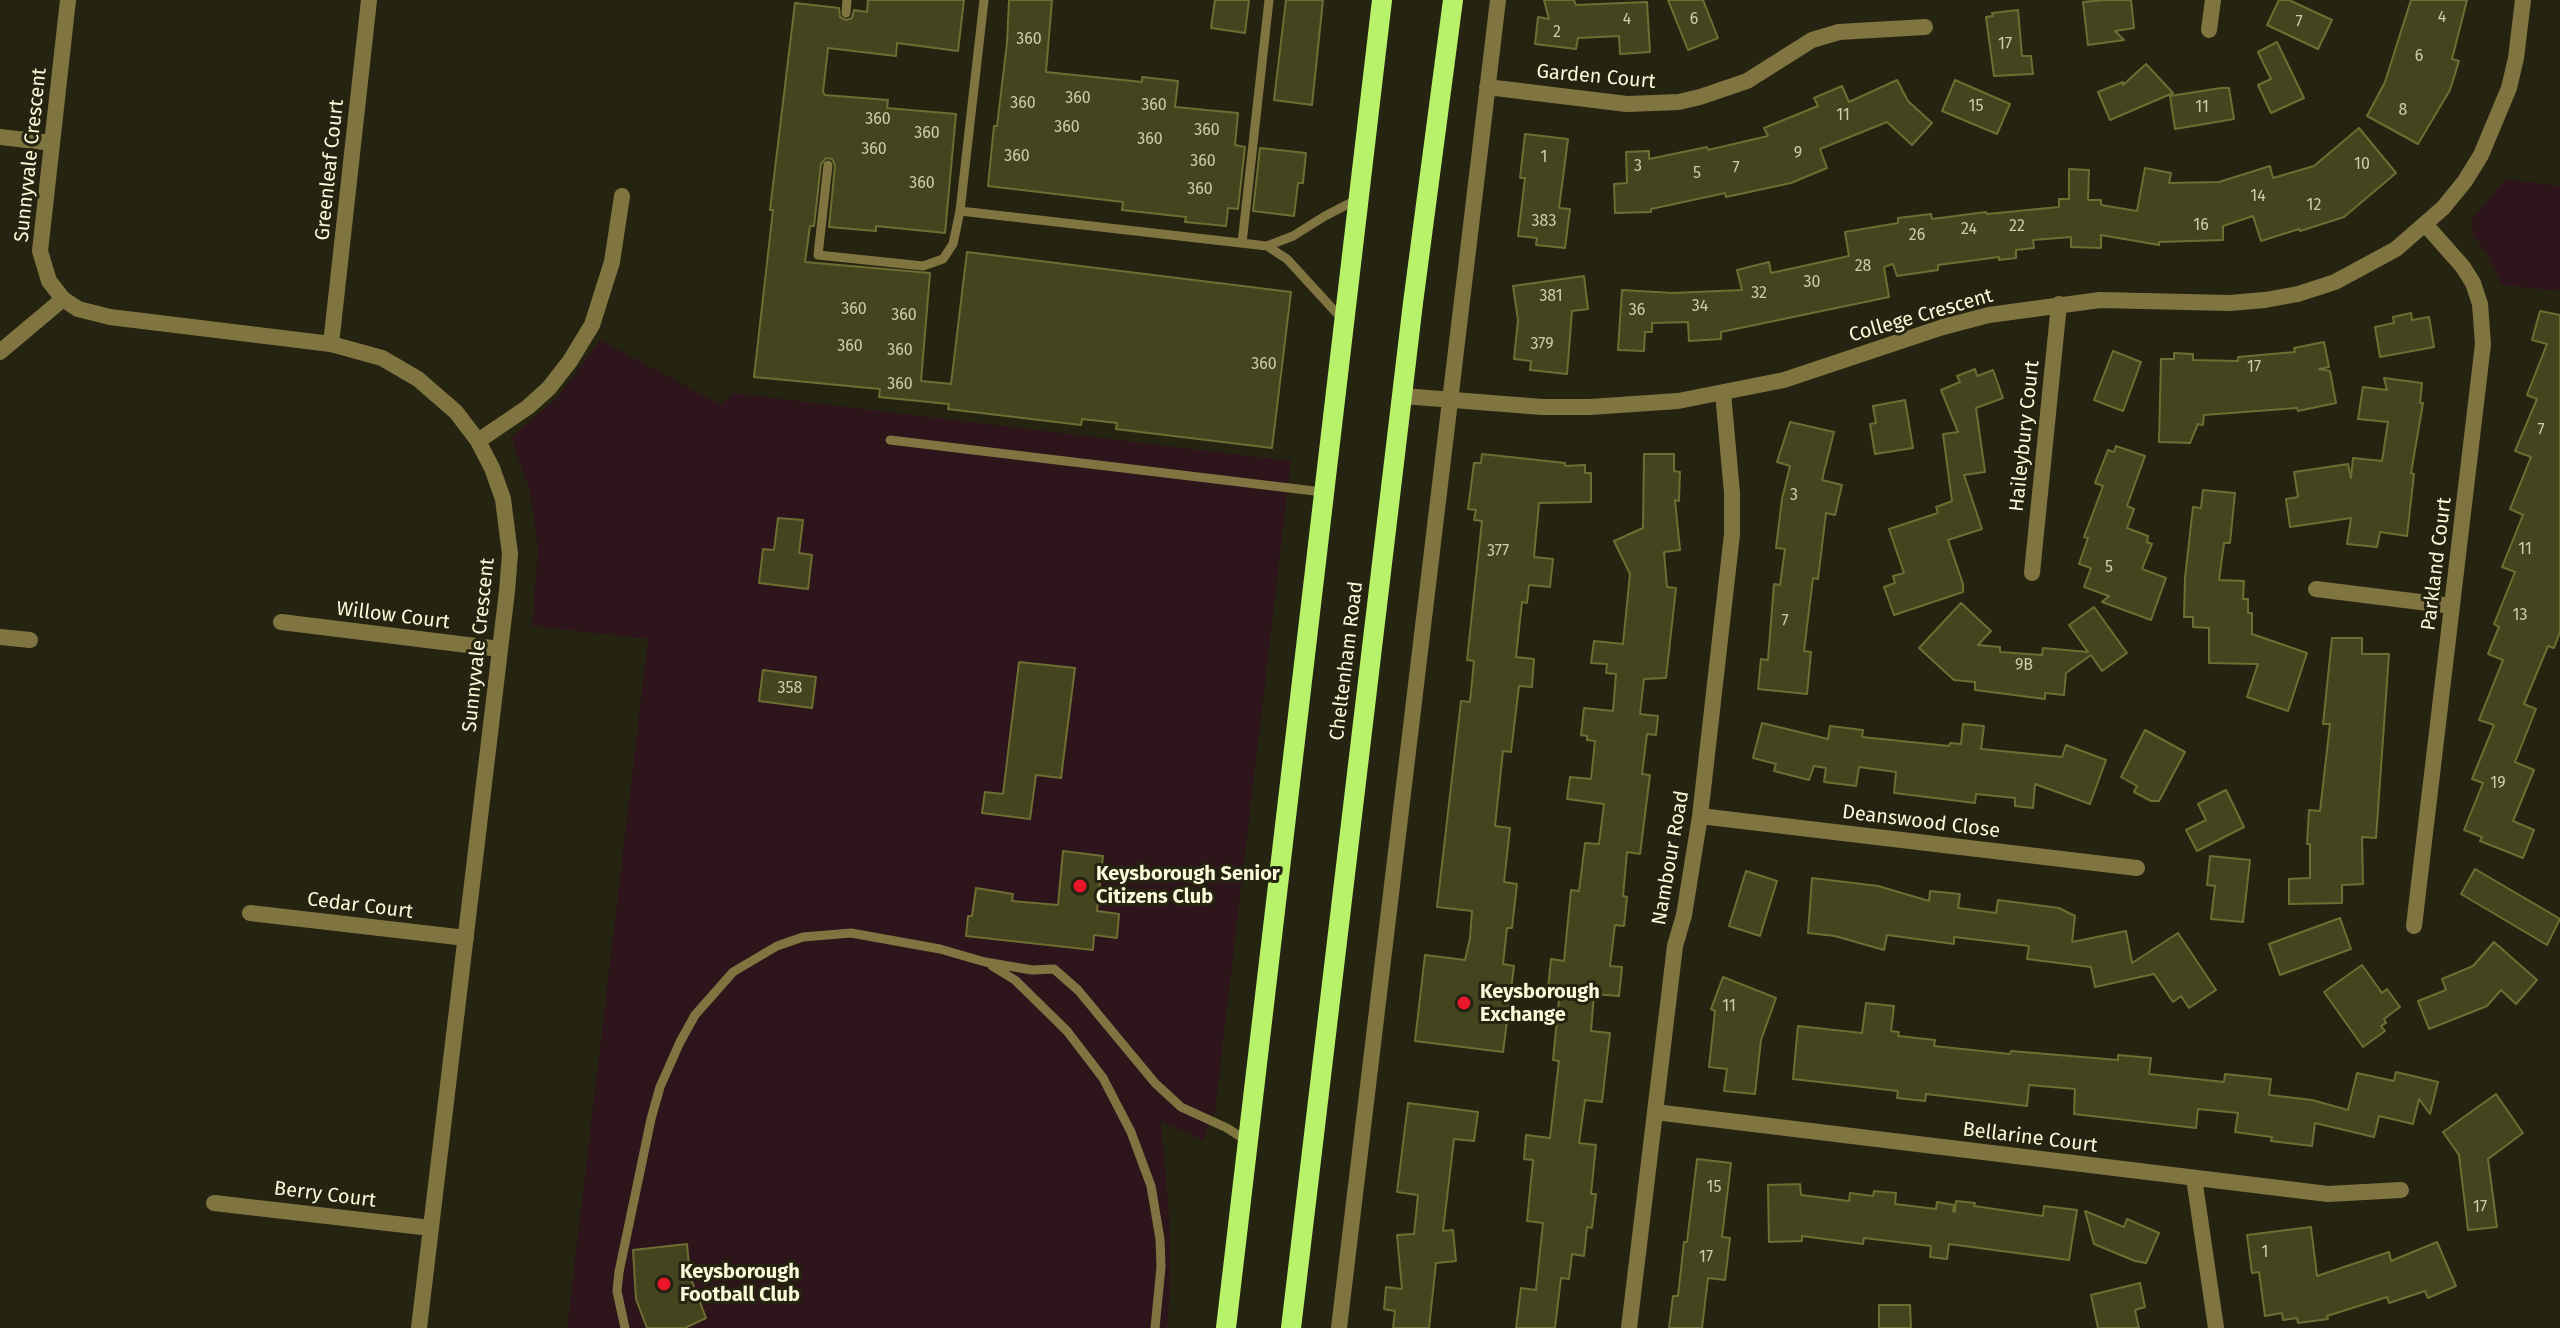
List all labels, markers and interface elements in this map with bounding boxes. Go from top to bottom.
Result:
house number: 4 [2438,8,2446,28]
house number: 4 [1623,10,1631,30]
house number: 6 [1690,10,1698,30]
house number: 7 [2295,13,2303,33]
house number: 2 [1553,23,1561,43]
house number: 360 [1016,30,1042,50]
house number: 17 [1998,35,2012,55]
house number: 6 [2415,47,2423,67]
street label: Garden Court [1535,60,1657,94]
street label: Sunnyvale Crescent [10,67,52,243]
house number: 360 [1065,89,1091,109]
house number: 360 [1010,94,1036,114]
house number: 360 [1141,96,1167,116]
house number: 15 [1969,97,1983,117]
street label: Greenleaf Court [311,98,349,242]
house number: 11 [2195,98,2209,118]
house number: 8 [2399,101,2407,121]
house number: 11 [1836,106,1850,126]
house number: 360 [865,110,891,130]
house number: 360 [1054,118,1080,138]
house number: 360 [1194,121,1220,141]
house number: 360 [914,124,940,144]
house number: 360 [1137,130,1163,150]
house number: 360 [861,140,887,160]
house number: 9 [1794,144,1802,164]
house number: 360 [1004,147,1030,167]
house number: 1 [1541,148,1547,168]
house number: 360 [1190,152,1216,172]
house number: 10 [2354,155,2370,175]
house number: 3 [1634,157,1642,177]
house number: 7 [1732,159,1740,179]
house number: 5 [1693,164,1701,184]
house number: 360 [909,174,935,194]
house number: 360 [1187,180,1213,200]
house number: 14 [2250,187,2266,207]
house number: 12 [2307,196,2321,216]
house number: 383 [1532,212,1556,232]
house number: 16 [2193,216,2209,236]
house number: 22 [2009,217,2025,237]
house number: 24 [1961,220,1977,240]
house number: 26 [1909,226,1925,246]
house number: 28 [1855,257,1871,277]
house number: 30 [1804,273,1820,293]
house number: 32 [1751,284,1767,304]
street label: College Crescent [1846,284,1996,348]
house number: 381 [1539,287,1563,307]
house number: 34 [1692,297,1708,317]
house number: 360 [841,300,867,320]
house number: 36 [1629,301,1645,321]
house number: 360 [891,306,917,326]
house number: 379 [1530,335,1554,355]
house number: 360 [837,337,863,357]
house number: 360 [887,341,913,361]
house number: 360 [1251,355,1277,375]
house number: 17 [2247,358,2261,378]
street label: Haileybury Court [2005,359,2045,513]
house number: 360 [887,375,913,395]
house number: 7 [2537,421,2545,441]
house number: 3 [1790,486,1798,506]
street label: Parkland Court [2417,496,2457,632]
house number: 11 [2518,540,2532,560]
house number: 377 [1487,542,1509,562]
street label: Sunnyvale Crescent [458,557,500,733]
house number: 5 [2105,558,2113,578]
street label: Cheltenham Road [1325,580,1369,742]
street label: Willow Court [335,597,451,635]
house number: 13 [2513,606,2527,626]
house number: 7 [1781,612,1789,632]
house number: 9B [2015,656,2033,676]
house number: 358 [778,679,802,699]
house number: 19 [2490,774,2506,794]
street label: Nambour Road [1647,789,1695,927]
street label: Deanswood Close [1841,800,2001,844]
place label: Keysborough Senior Citizens Club [1096,862,1280,909]
marker: Keysborough Senior Citizens Club [1071,877,1089,895]
street label: Cedar Court [306,888,414,924]
place label: Keysborough Exchange [1480,980,1600,1027]
marker: Keysborough Exchange [1455,994,1473,1012]
house number: 11 [1722,997,1736,1017]
street label: Bellarine Court [1961,1118,2099,1158]
street label: Berry Court [273,1177,377,1213]
house number: 15 [1707,1178,1721,1198]
house number: 17 [2473,1198,2487,1218]
house number: 1 [2262,1243,2268,1263]
house number: 17 [1699,1248,1713,1268]
place label: Keysborough Football Club [680,1260,800,1307]
marker: Keysborough Football Club [655,1275,673,1293]

